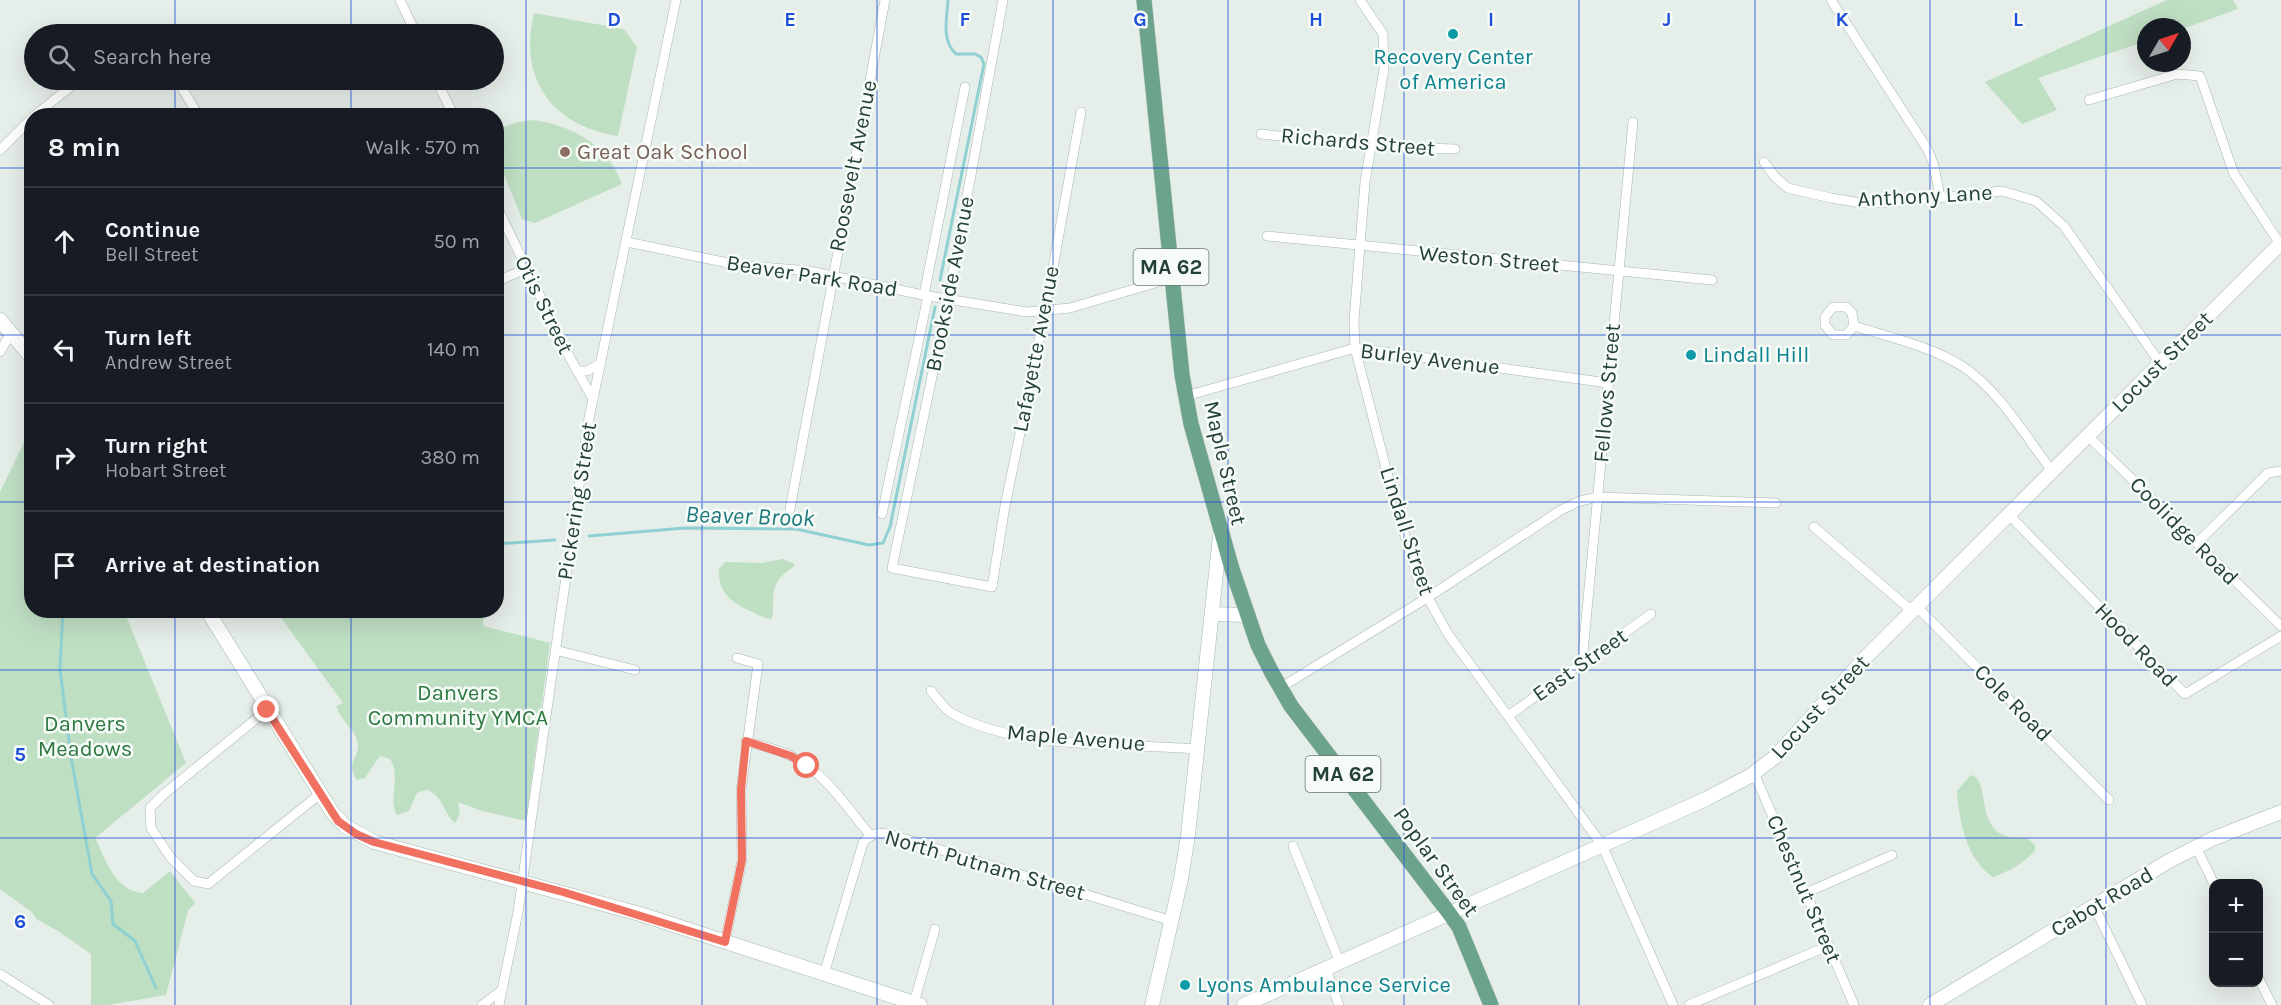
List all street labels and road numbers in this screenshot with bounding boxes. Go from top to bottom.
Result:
street label: Roosevelt Avenue [824,78,882,254]
street label: Richards Street [1280,122,1436,162]
street label: Anthony Lane [1857,179,1993,213]
street label: Brookside Avenue [920,194,980,374]
street label: Weston Street [1418,240,1560,278]
road number: MA 62 [1134,249,1208,285]
street label: Beaver Park Road [724,250,900,302]
street label: Otis Street [509,252,579,358]
street label: Lafayette Avenue [1007,264,1065,434]
street label: Locust Street [2106,306,2218,418]
street label: Fellows Street [1588,322,1626,464]
street label: Burley Avenue [1359,338,1501,380]
street label: Maple Street [1198,398,1252,528]
street label: Pickering Street [552,420,602,582]
street label: Lindall Street [1374,464,1440,598]
street label: Coolidge Road [2124,471,2244,591]
street label: Hood Road [2089,597,2183,693]
street label: East Street [1528,623,1632,707]
street label: Locust Street [1765,650,1875,764]
street label: Cole Road [1969,659,2057,747]
street label: Maple Avenue [1006,719,1146,757]
road number: MA 62 [1306,756,1380,792]
street label: Poplar Street [1388,802,1484,922]
street label: Chestnut Street [1761,811,1847,967]
street label: North Putnam Street [882,824,1088,906]
street label: Cabot Road [2046,861,2158,943]

